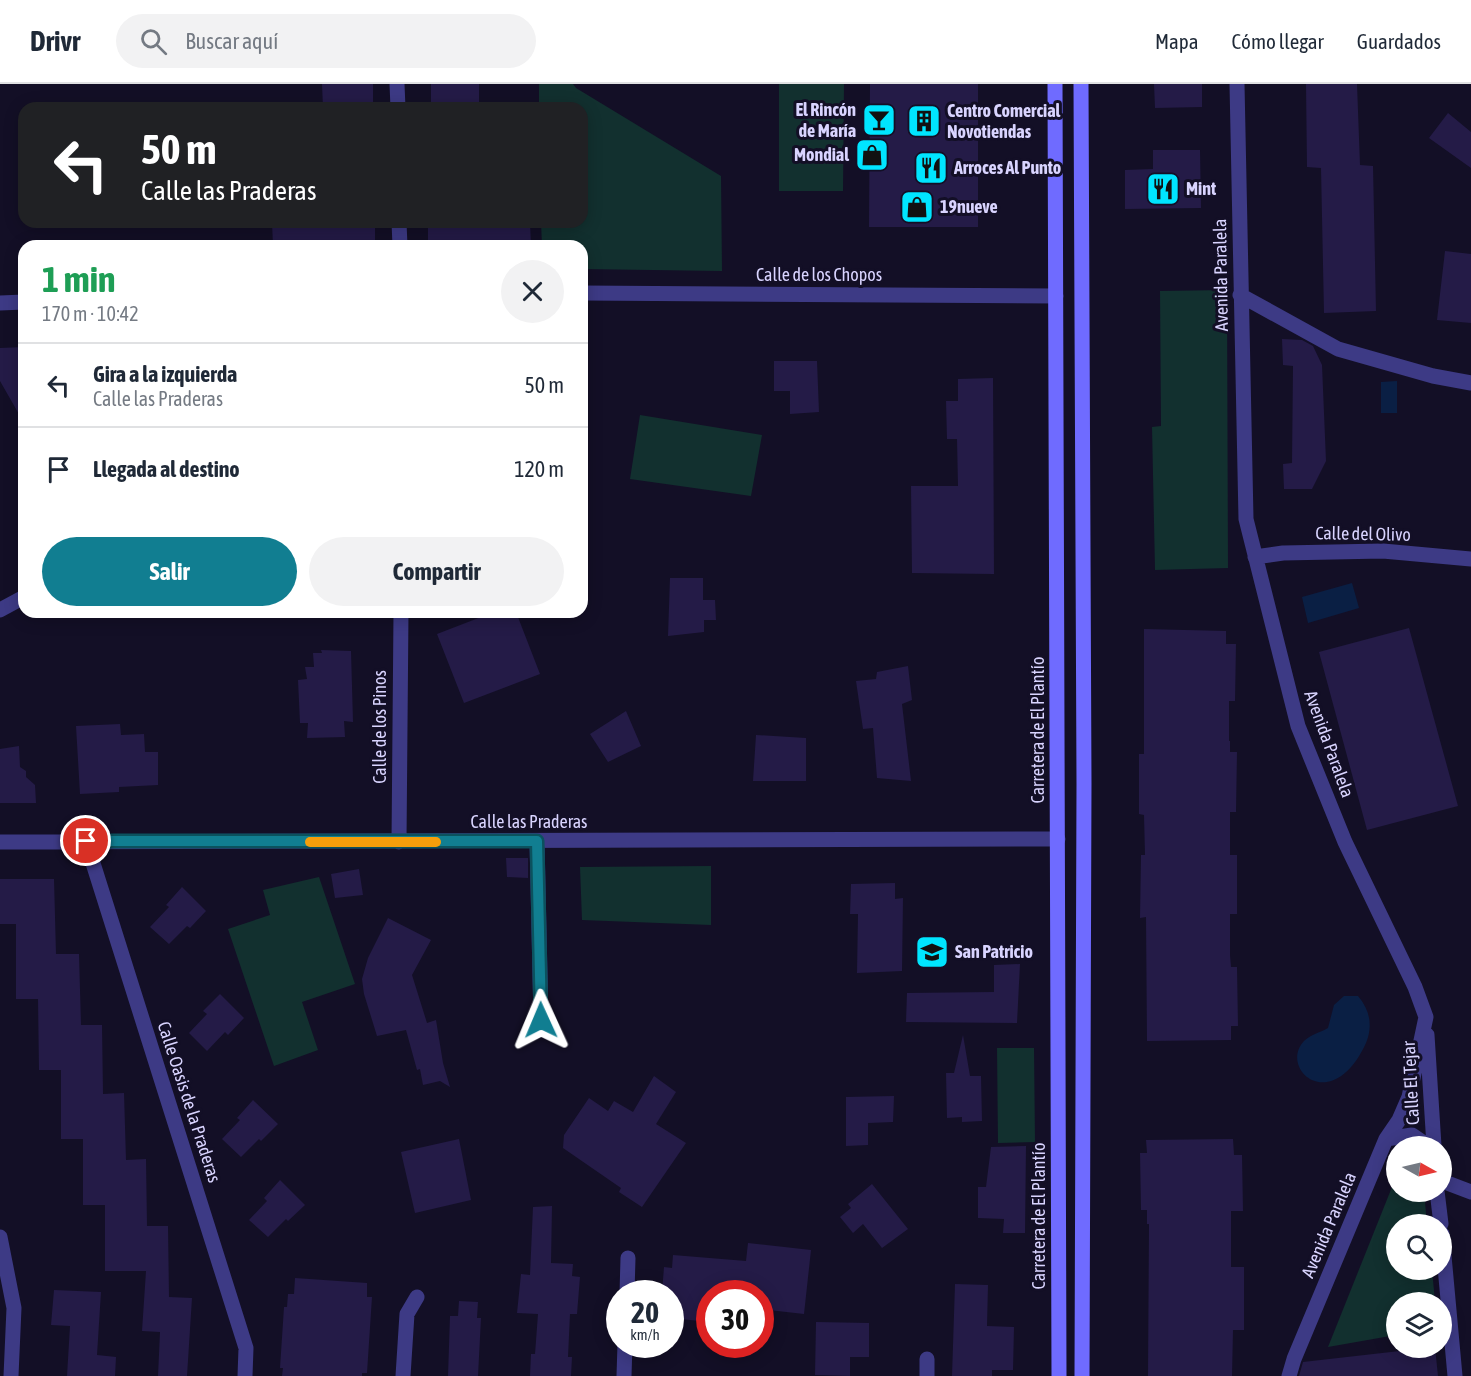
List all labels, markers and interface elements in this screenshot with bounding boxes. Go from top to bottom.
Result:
search box [116,14,536,68]
text: Drivr [30,25,80,57]
icon: search [137,25,170,58]
text: Buscar aquí [185,28,278,54]
text: Mapa [1155,29,1199,53]
text: Cómo llegar [1232,29,1324,53]
text: Guardados [1357,29,1441,53]
place label: El Rincón de María [795,99,856,141]
place label: Centro Comercial Novotiendas [947,100,1061,142]
bar icon: El Rincón de María [861,102,897,138]
building icon: Centro Comercial Novotiendas [906,103,942,139]
text: 50 m [141,125,216,173]
icon: left [42,126,120,204]
shop icon: Mondial [854,137,890,173]
place label: Mondial [794,144,849,165]
restaurant icon: Arroces Al Punto [913,150,949,186]
place label: Arroces Al Punto [953,157,1061,178]
restaurant icon: Mint [1145,171,1181,207]
text: Calle las Praderas [141,175,316,206]
place label: Mint [1186,178,1217,199]
shop icon: 19nueve [899,189,935,225]
place label: 19nueve [940,196,998,217]
street label: Avenida Paralela [1209,219,1232,331]
text: 1 min [42,258,116,300]
button: close [501,260,564,323]
street label: Calle de los Chopos [756,264,882,285]
text: 170 m · 10:42 [42,302,139,325]
text: Gira a la izquierda [93,361,237,387]
icon: left [42,369,75,402]
text: 50 m [524,372,564,398]
text: Calle las Praderas [93,387,223,410]
icon: arrive [42,453,75,486]
text: Llegada al destino [93,456,240,482]
text: 120 m [514,456,564,482]
street label: Calle del Olivo [1315,522,1411,545]
button: Salir [42,537,297,606]
button: Compartir [309,537,564,606]
street label: Carretera de El Plantío [1027,657,1048,803]
street label: Calle de los Pinos [369,670,390,784]
street label: Avenida Paralela [1300,687,1359,800]
street label: Calle las Praderas [471,811,587,832]
pin [60,815,111,866]
icon: arrive [69,824,102,857]
school or university icon: San Patricio [914,934,950,970]
place label: San Patricio [955,941,1033,962]
position arrow [509,988,573,1052]
street label: Calle Oasis de la Praderas [154,1019,225,1185]
street label: Calle El Tejar [1398,1040,1423,1126]
north arrow [1386,1136,1452,1202]
map controls [1386,1136,1452,1358]
street label: Carretera de El Plantío [1028,1143,1049,1289]
street label: Avenida Paralela [1297,1169,1360,1281]
button: search [1386,1214,1452,1280]
speed limit sign: 30 [696,1280,774,1358]
button: layers [1386,1292,1452,1358]
text: 20 [631,1295,659,1329]
text: km/h [630,1326,660,1343]

